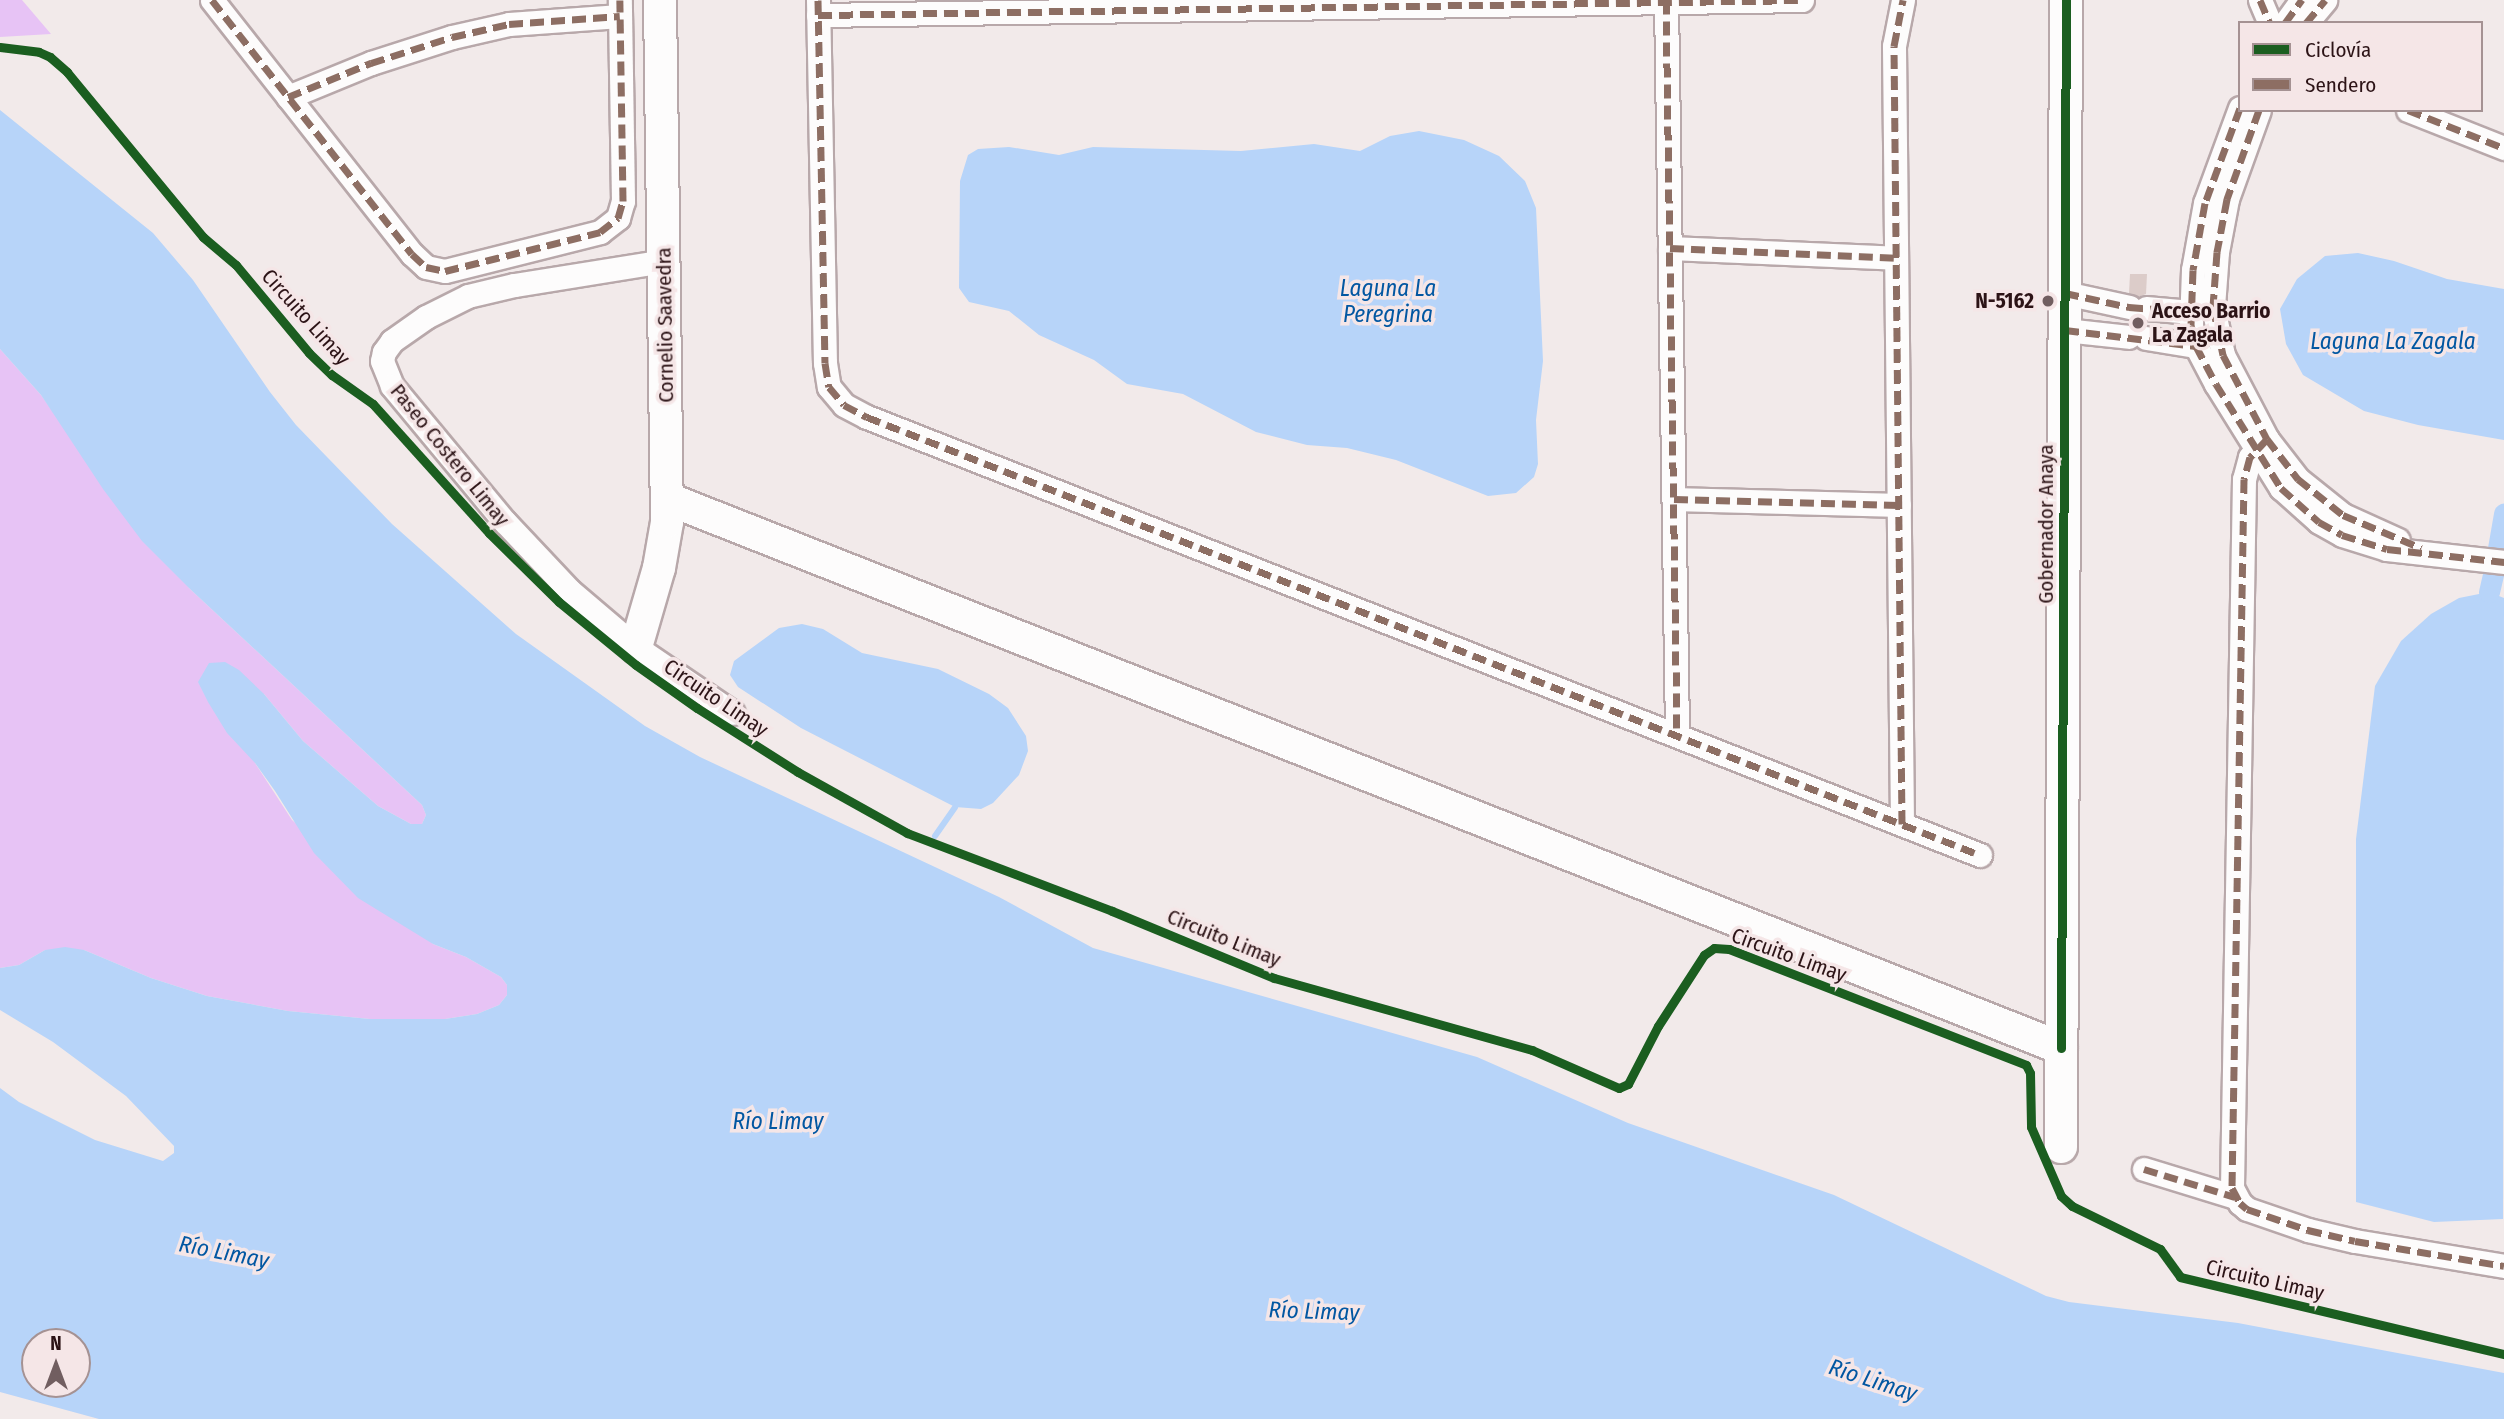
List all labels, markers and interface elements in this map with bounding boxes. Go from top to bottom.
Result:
legend [2238,21,2483,112]
text: Ciclovía [2305,37,2371,63]
text: Sendero [2305,72,2376,98]
street label: Cornelio Saavedra [651,247,679,403]
street label: Circuito Limay [256,264,356,370]
water label: Laguna La Peregrina [1340,274,1436,328]
place label: N-5162 [1975,288,2034,314]
marker: N-5162 [2040,293,2056,309]
place label: Acceso Barrio La Zagala [2152,298,2271,348]
marker: Acceso Barrio La Zagala [2130,315,2146,331]
water label: Laguna La Zagala [2310,327,2476,355]
street label: Paseo Costero Limay [385,379,515,531]
street label: Gobernador Anaya [2033,444,2059,604]
street label: Circuito Limay [659,654,773,742]
street label: Circuito Limay [1163,904,1285,972]
street label: Circuito Limay [1728,923,1850,987]
water label: Río Limay [732,1107,824,1135]
water label: Río Limay [177,1230,271,1274]
street label: Circuito Limay [2204,1254,2326,1306]
water label: Río Limay [1268,1296,1360,1326]
north arrow [21,1328,91,1398]
text: N [50,1332,62,1355]
water label: Río Limay [1825,1353,1921,1407]

